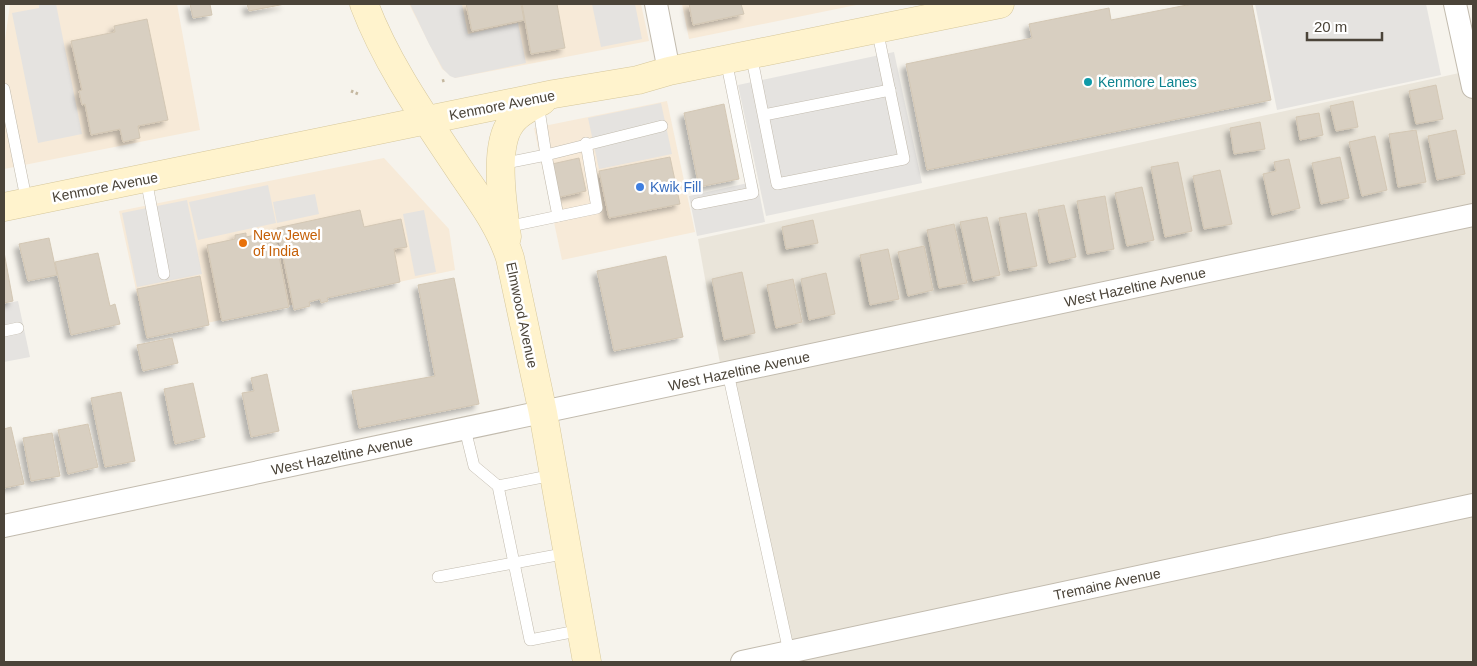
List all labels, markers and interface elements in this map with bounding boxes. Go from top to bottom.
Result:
scale bar [1307,10,1382,42]
text: 20 m [1314,18,1347,35]
place label: Kenmore Lanes [1098,74,1197,90]
marker: Kenmore Lanes [1082,76,1094,88]
street label: Kenmore Avenue [448,87,556,123]
street label: Kenmore Avenue [51,169,159,205]
place label: Kwik Fill [650,179,701,195]
marker: Kwik Fill [634,181,646,193]
place label: New Jewel of India [253,227,321,259]
marker: New Jewel of India [237,237,249,249]
street label: Elmwood Avenue [503,261,541,370]
street label: West Hazeltine Avenue [1063,264,1207,310]
street label: West Hazeltine Avenue [667,348,811,394]
street label: West Hazeltine Avenue [270,432,414,478]
street label: Tremaine Avenue [1052,565,1162,603]

